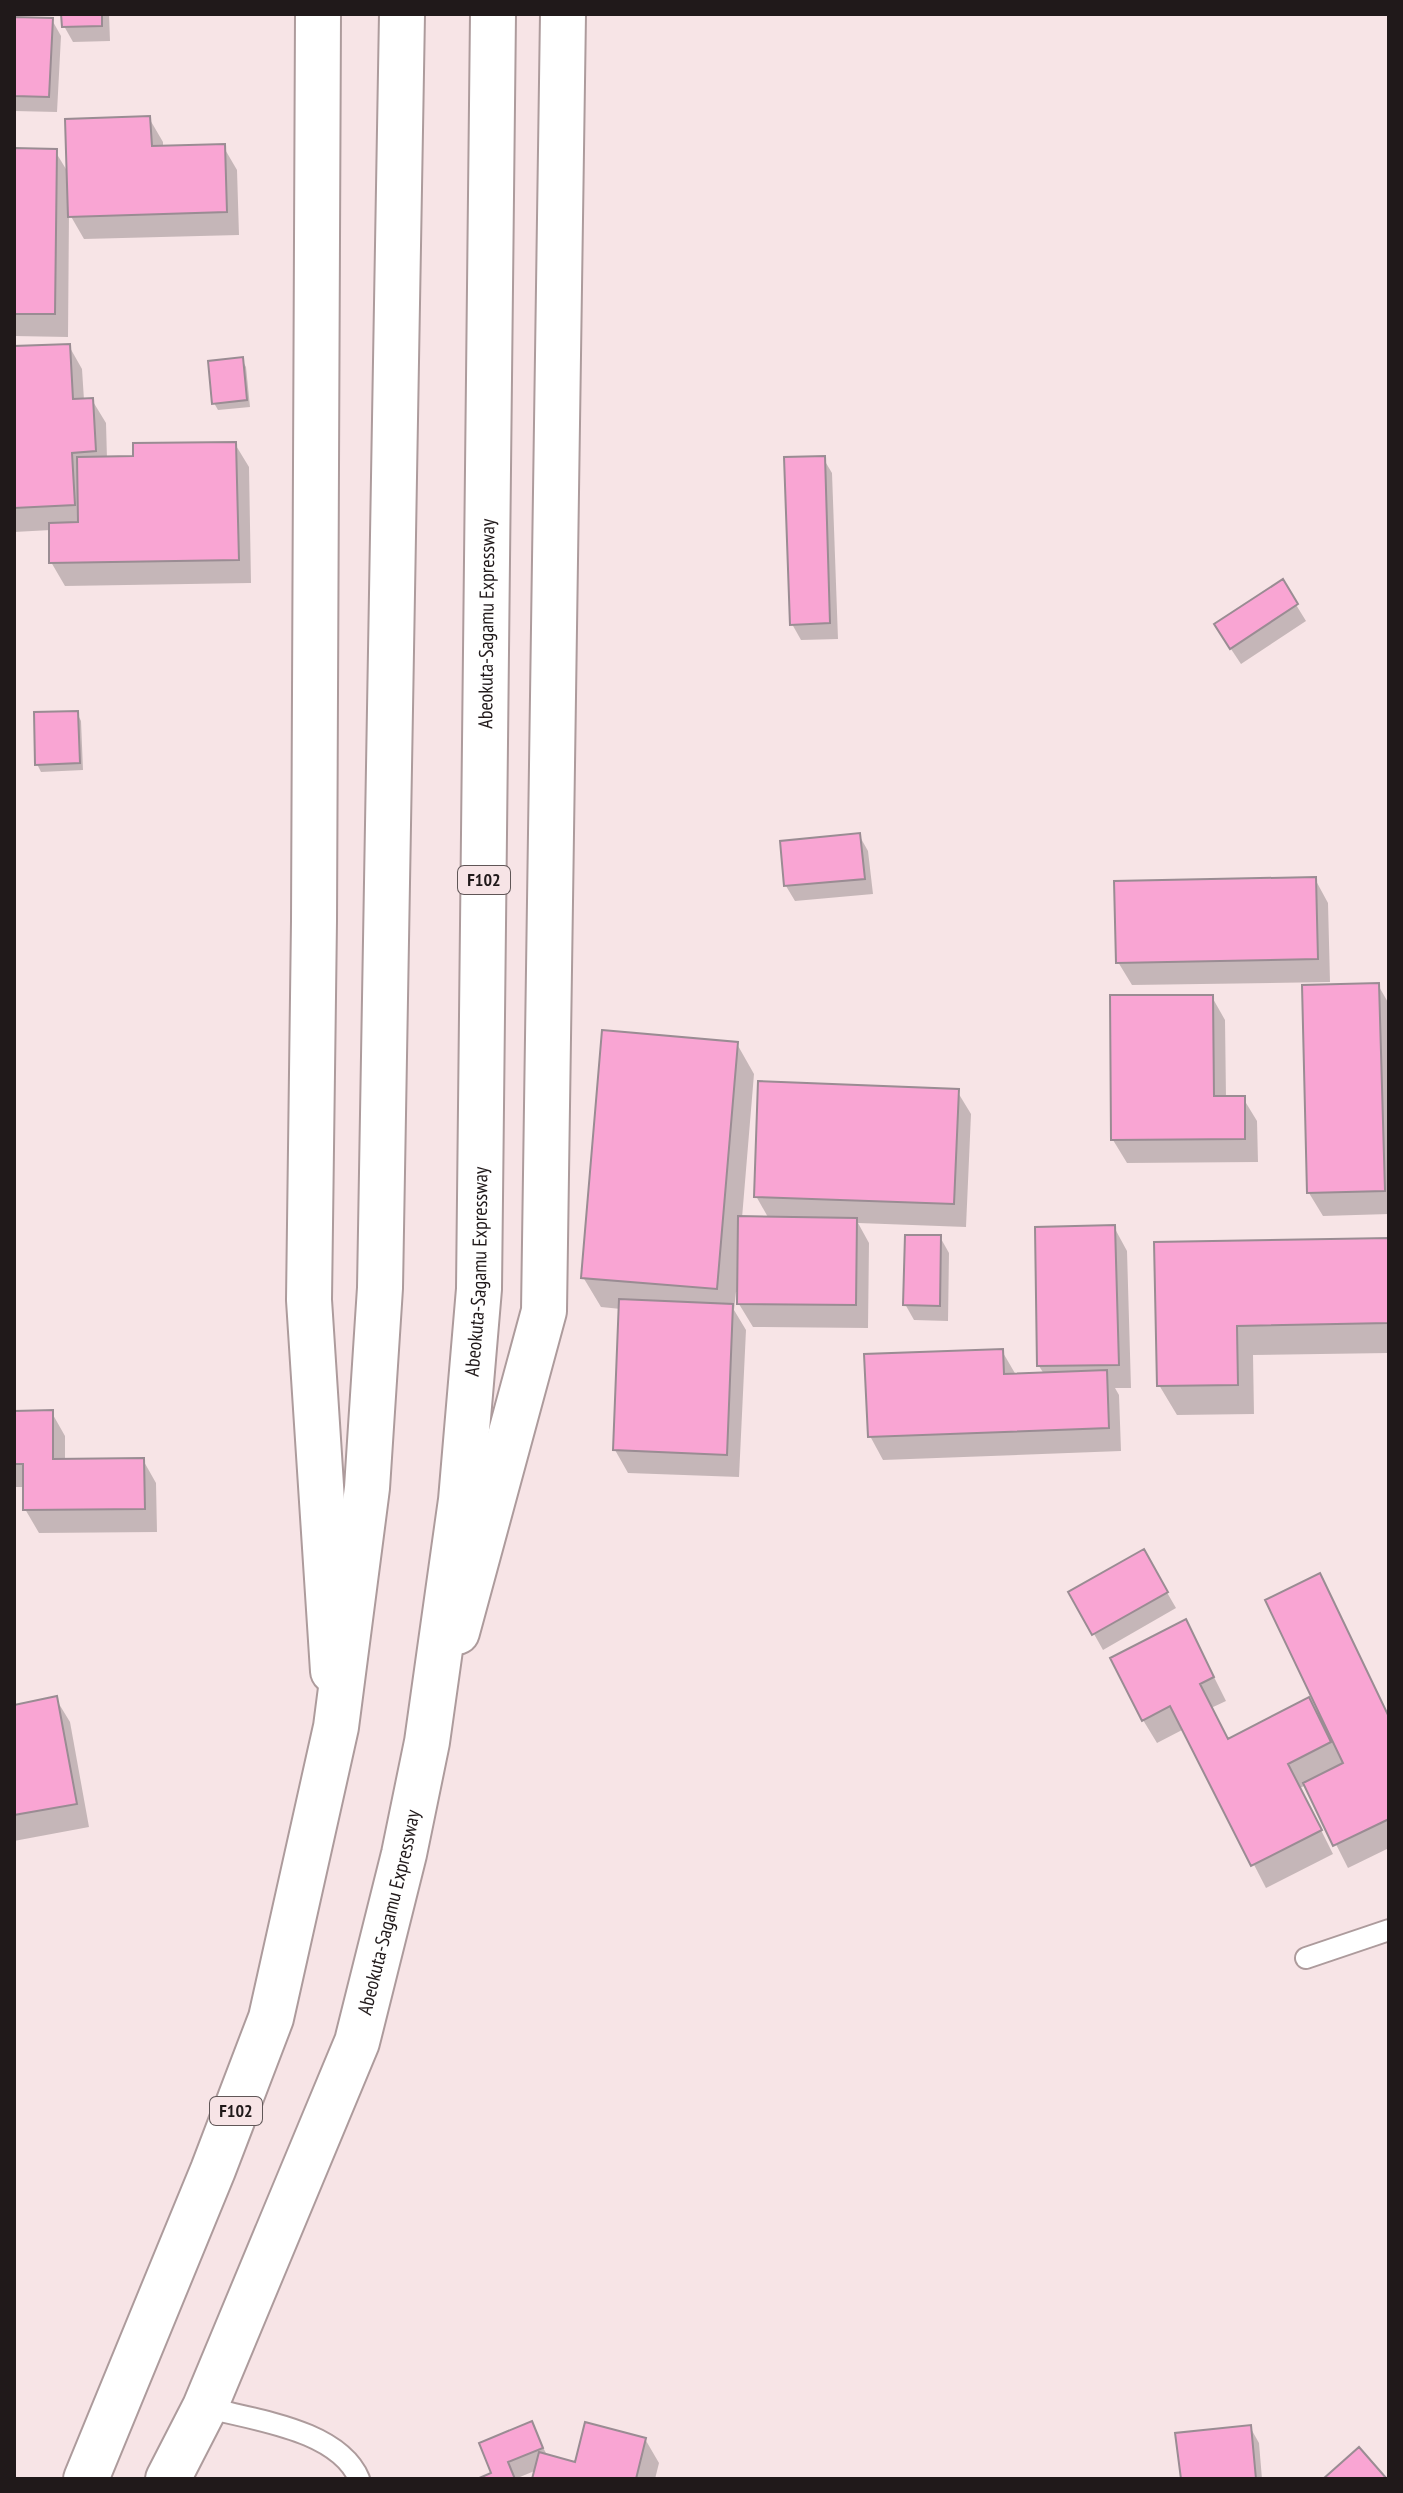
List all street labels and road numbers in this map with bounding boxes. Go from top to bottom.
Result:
street label: Abeokuta-Sagamu Expressway [472,518,500,729]
road number: F102 [458,866,510,894]
street label: Abeokuta-Sagamu Expressway [459,1166,493,1377]
street label: Abeokuta-Sagamu Expressway [351,1807,426,2017]
road number: F102 [210,2097,262,2125]

